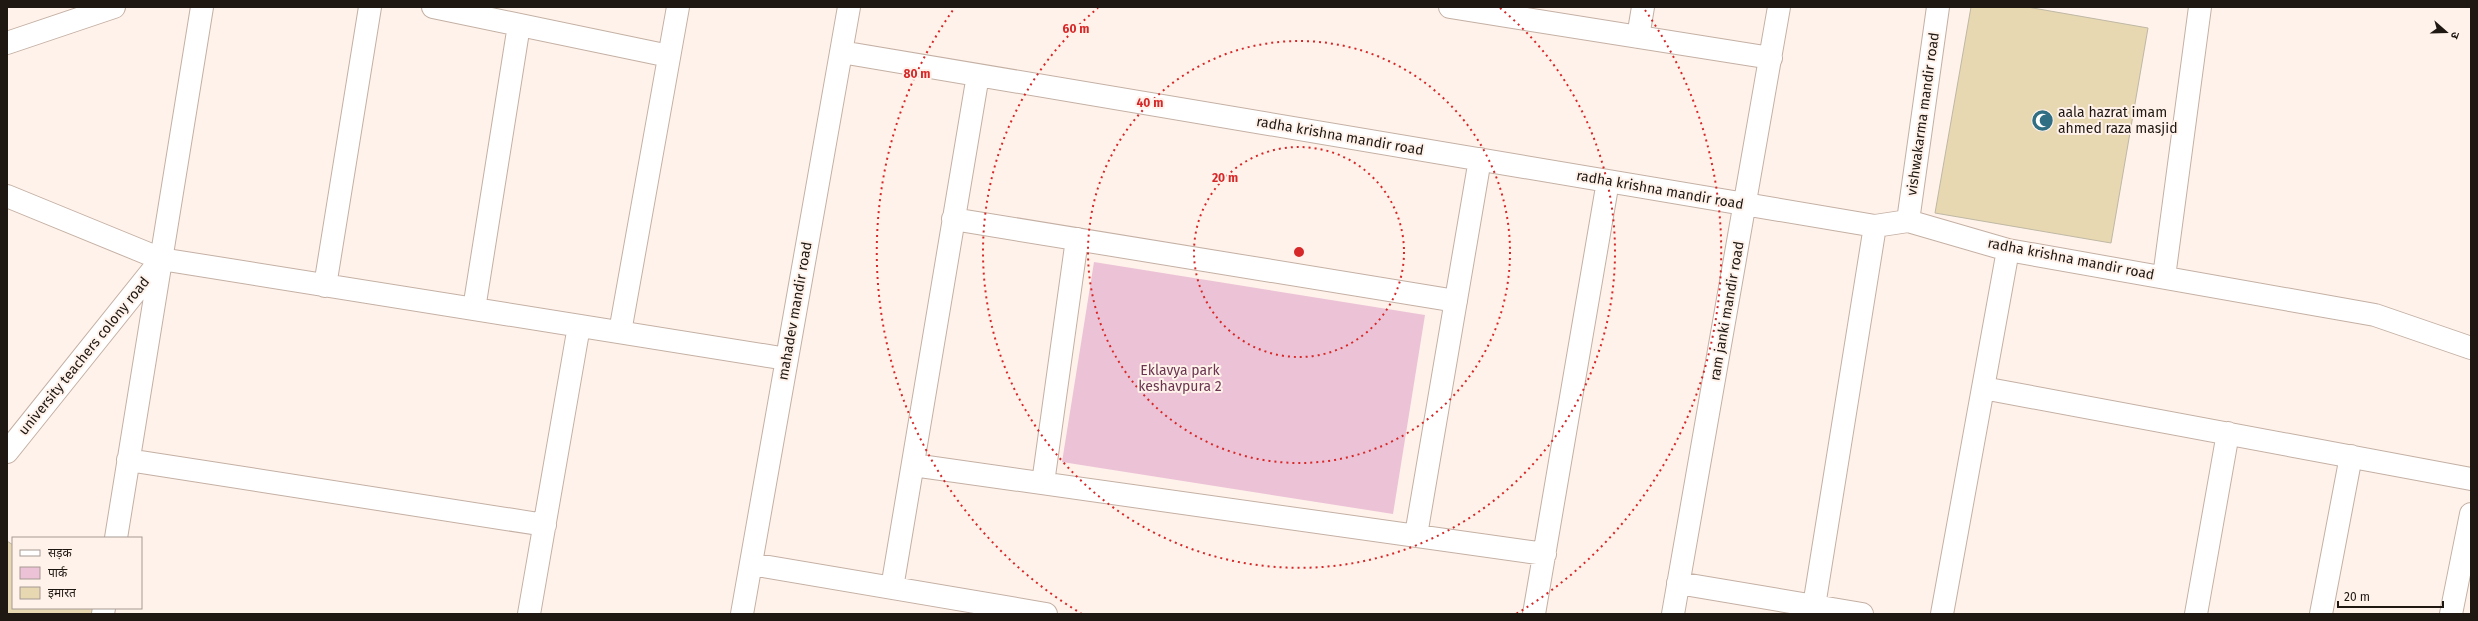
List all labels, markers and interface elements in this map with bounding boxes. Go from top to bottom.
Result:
north arrow [2426,12,2466,52]
text: 60 m [1063,22,1089,36]
text: उ [2448,30,2462,41]
street label: vishwakarma mandir road [1903,31,1943,197]
text: 80 m [904,67,930,81]
text: 40 m [1137,96,1163,110]
place label: aala hazrat imam ahmed raza masjid [2058,104,2178,137]
mosque icon: aala hazrat imam ahmed raza masjid [2029,107,2055,133]
street label: radha krishna mandir road [1255,113,1425,159]
street label: radha krishna mandir road [1575,167,1745,213]
text: 20 m [1212,171,1238,185]
street label: radha krishna mandir road [1986,234,2156,284]
street label: mahadev mandir road [774,240,816,382]
street label: ram janki mandir road [1706,240,1748,382]
centre of rings [1292,245,1306,259]
street label: university teachers colony road [15,274,153,438]
park label: Eklavya park keshavpura 2 [1138,362,1222,395]
legend [12,537,142,609]
text: सड़क [48,546,73,560]
text: पार्क [48,566,68,580]
scale bar [2338,583,2443,609]
text: इमारत [48,586,77,600]
text: 20 m [2344,590,2370,604]

